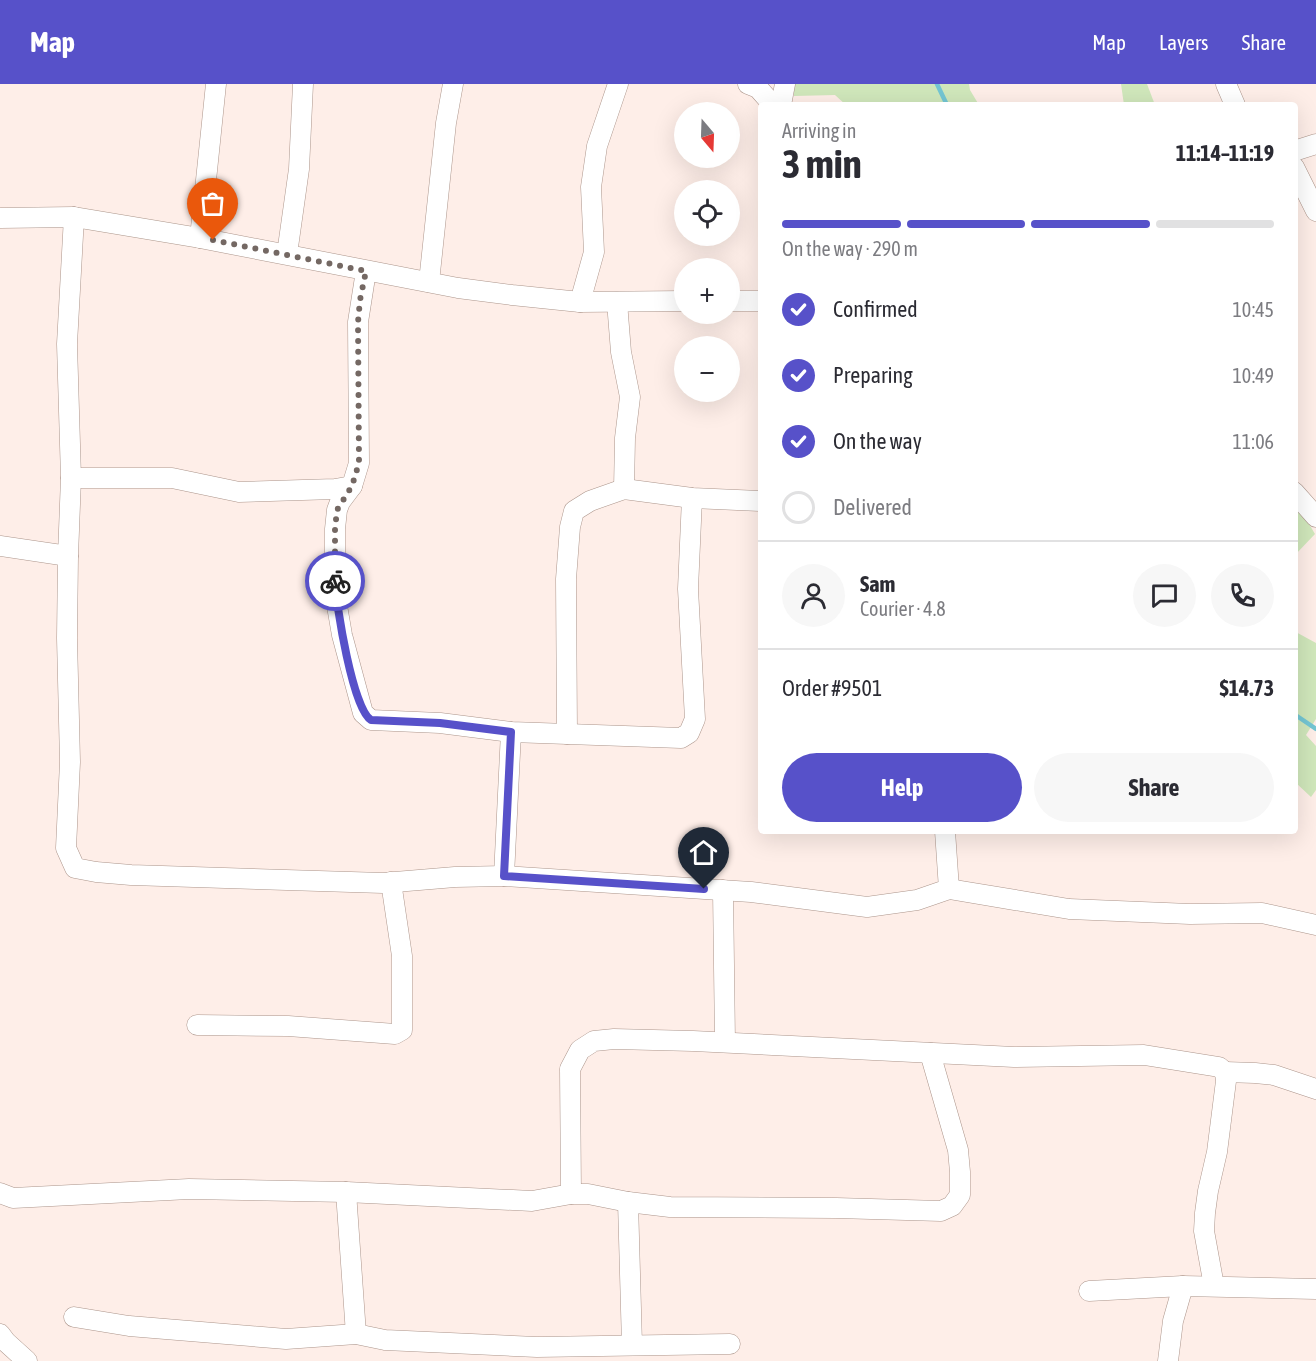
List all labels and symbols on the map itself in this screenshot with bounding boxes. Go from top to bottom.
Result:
north arrow [674,102,740,168]
pin [187,178,238,240]
courier [305,551,365,611]
pin [678,827,729,889]

